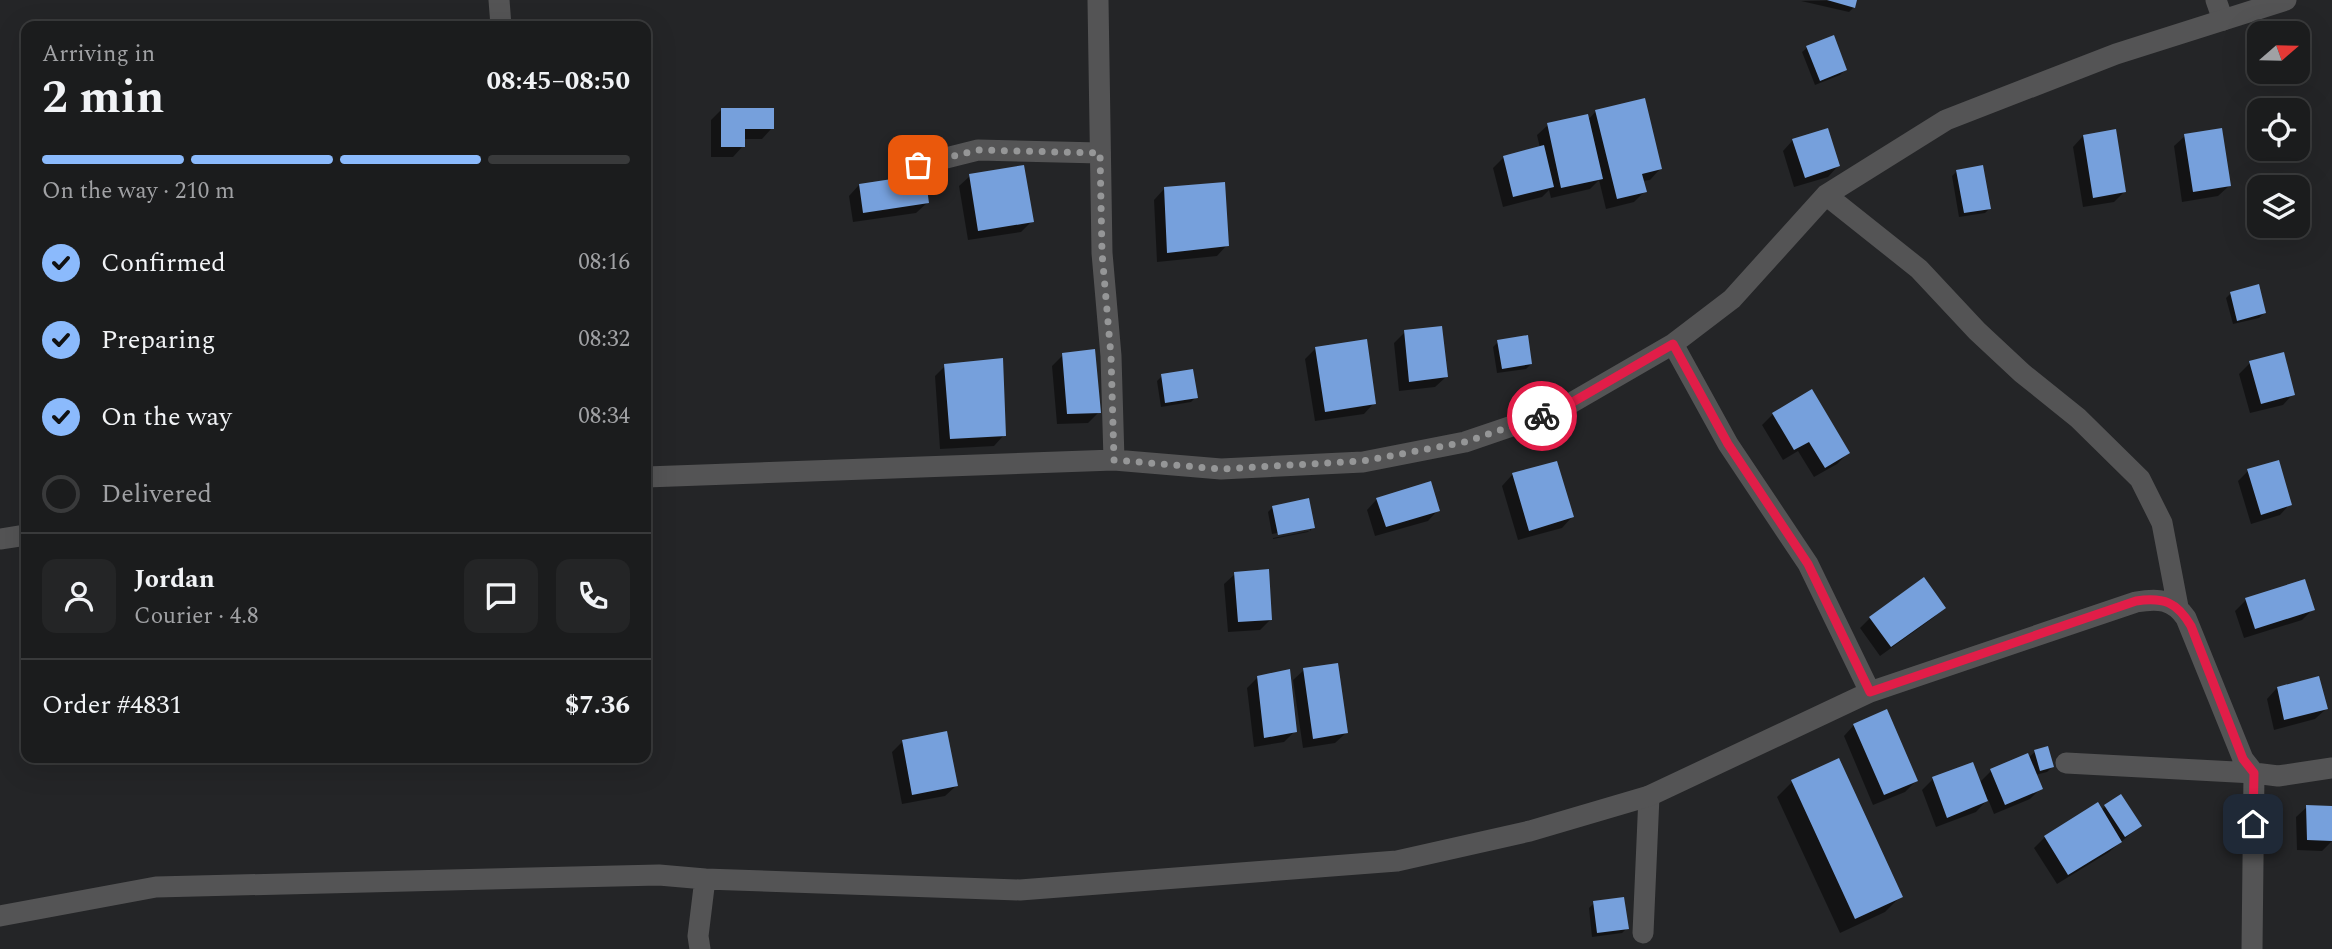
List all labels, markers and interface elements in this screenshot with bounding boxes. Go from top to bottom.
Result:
north arrow [2247,21,2310,84]
map controls [2247,21,2310,238]
text: Arriving in [42,37,155,72]
text: 08:45–08:50 [486,61,630,101]
text: 2 min [42,63,164,133]
button: locate [2247,98,2310,161]
pin [888,135,948,195]
icon: bag [899,146,937,184]
text: On the way · 210 m [42,174,235,209]
button: layers [2247,175,2310,238]
text: Confirmed [101,243,226,283]
icon: check [42,244,80,282]
text: 08:16 [578,245,630,280]
text: Preparing [101,320,215,360]
icon: check [42,321,80,359]
text: 08:32 [578,322,630,357]
courier [1507,381,1577,451]
text: On the way [101,397,232,437]
icon: bike [1523,397,1561,435]
icon: check [42,398,80,436]
text: 08:34 [578,399,630,434]
text: Delivered [101,474,212,514]
button: person [42,559,116,633]
text: Jordan [134,559,215,599]
button: chat [464,559,538,633]
button: phone [556,559,630,633]
text: Courier · 4.8 [134,599,259,634]
text: Order #4831 [42,685,182,725]
text: $7.36 [565,685,630,725]
pin [2223,794,2283,854]
icon: home [2234,805,2272,843]

